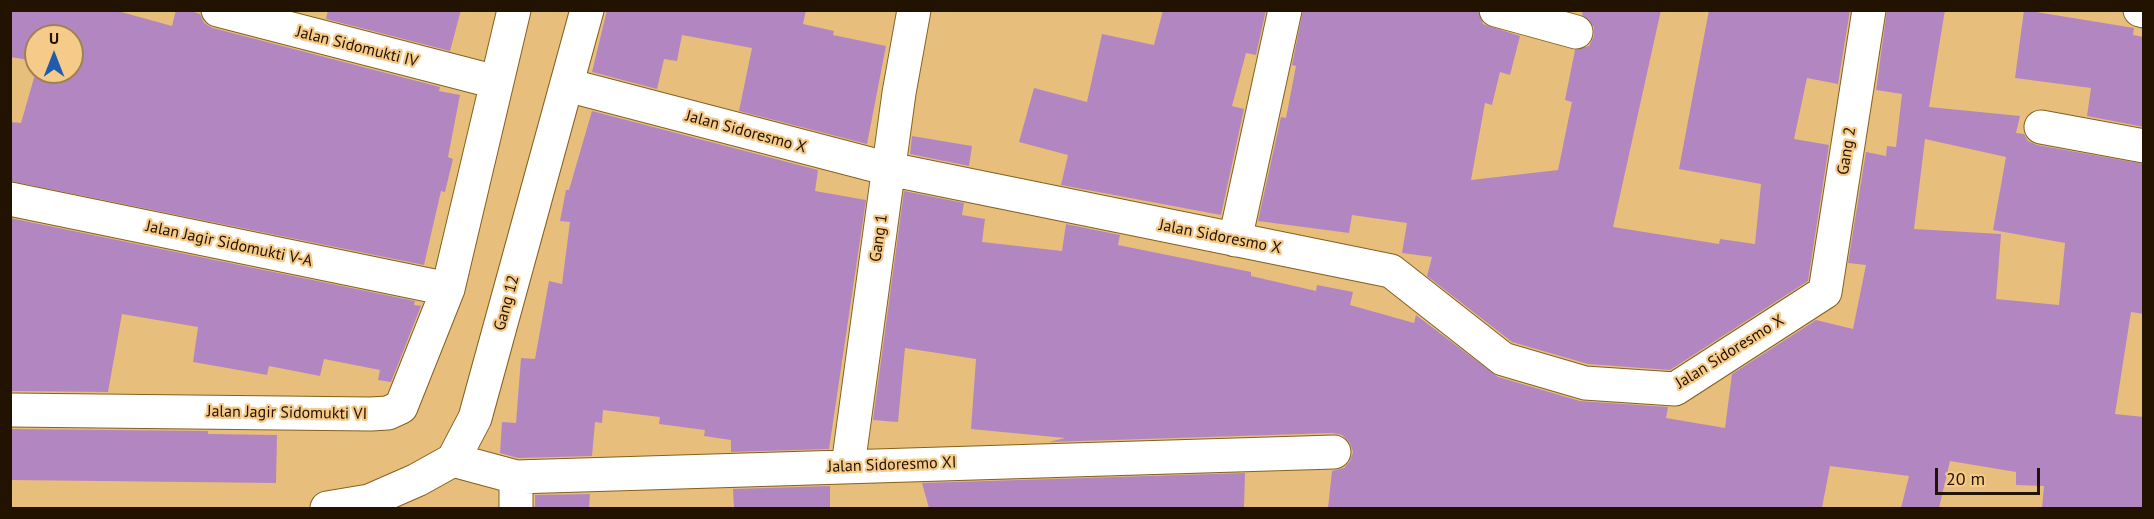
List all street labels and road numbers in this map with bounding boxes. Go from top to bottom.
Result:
street label: Jalan Sidomukti IV [294,23,420,71]
street label: Jalan Sidoresmo X [684,107,808,157]
street label: Gang 2 [1834,126,1860,176]
street label: Gang 1 [866,213,892,263]
street label: Jalan Sidoresmo X [1157,216,1283,258]
street label: Jalan Jagir Sidomukti V-A [144,217,314,271]
street label: Gang 12 [490,273,524,333]
street label: Jalan Sidoresmo X [1672,311,1788,393]
street label: Jalan Jagir Sidomukti VI [207,402,367,424]
street label: Jalan Sidoresmo XI [827,453,957,477]

